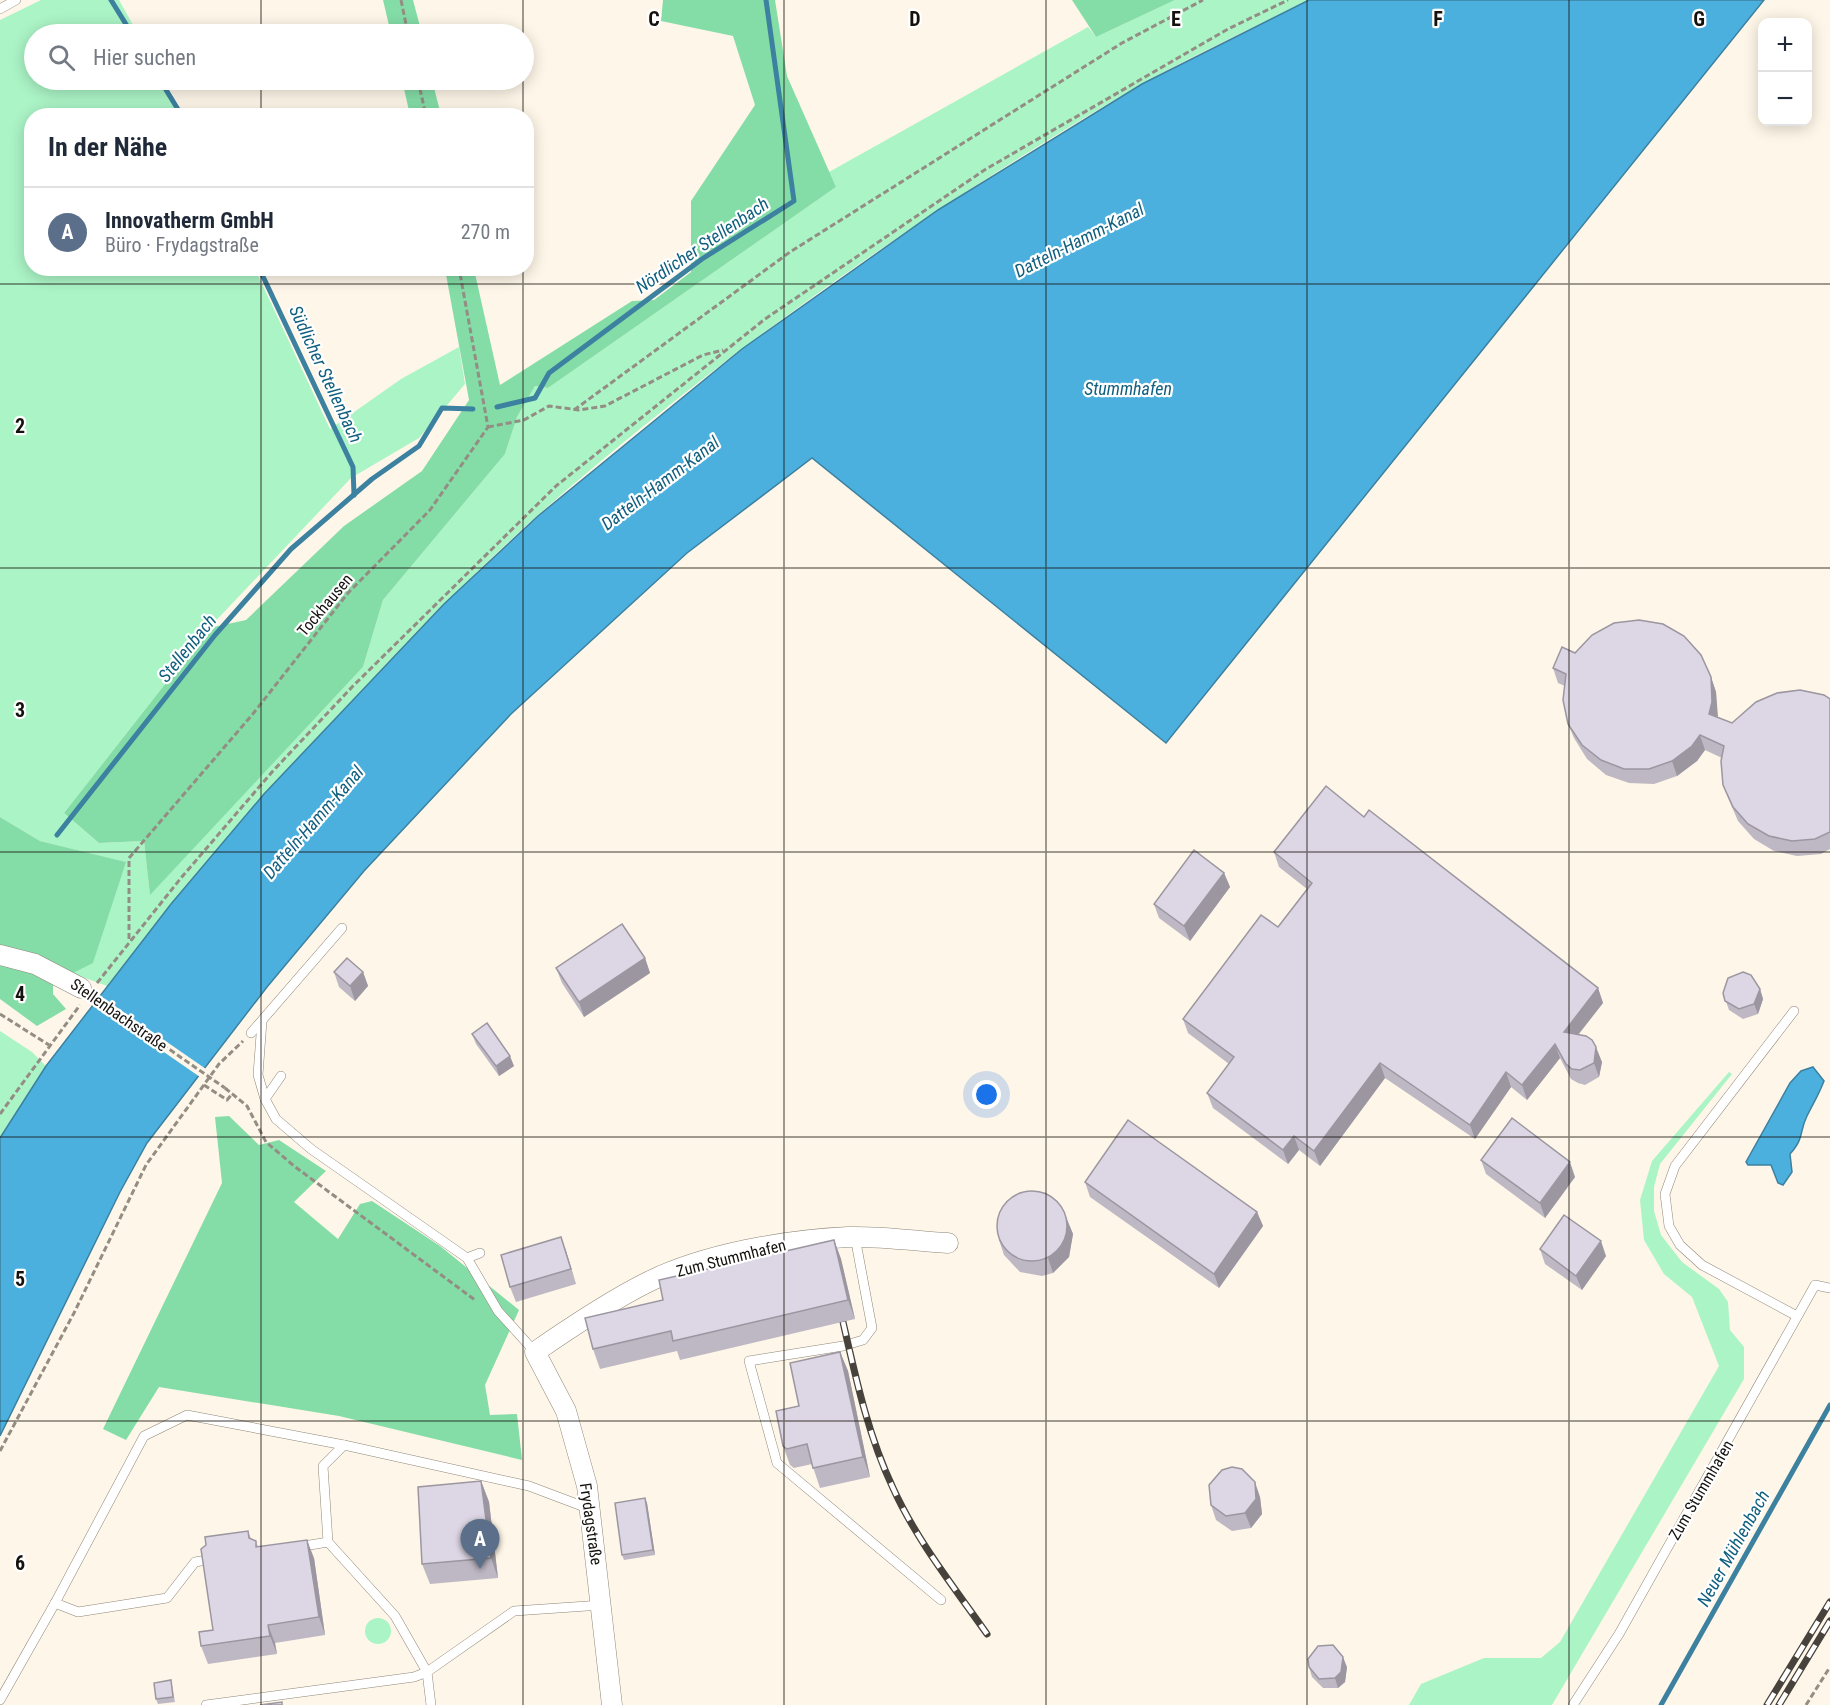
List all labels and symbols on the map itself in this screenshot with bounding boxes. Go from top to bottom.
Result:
text: C [648,7,660,31]
text: D [909,7,921,31]
text: E [1171,7,1181,31]
text: F [1433,7,1443,31]
text: G [1693,7,1705,31]
water label: Nördlicher Stellenbach [631,193,773,297]
water label: Datteln-Hamm-Kanal [1011,198,1148,282]
water label: Südlicher Stellenbach [285,302,367,446]
water label: Stummhafen [1084,378,1172,399]
text: 2 [15,414,25,438]
water label: Datteln-Hamm-Kanal [597,431,724,534]
street label: Tockhausen [293,570,357,640]
water label: Stellenbach [153,610,221,686]
text: 3 [15,698,25,722]
water label: Datteln-Hamm-Kanal [258,761,368,883]
street label: Stellenbachstraße [67,975,171,1055]
text: 4 [15,982,25,1006]
your location [972,1080,1001,1109]
street label: Zum Stummhafen [674,1235,788,1281]
text: 5 [15,1267,25,1291]
street label: Zum Stummhafen [1665,1437,1737,1543]
street label: Frydagstraße [576,1482,606,1566]
water label: Neuer Mühlenbach [1692,1486,1774,1610]
pin: A [460,1520,500,1569]
text: 6 [15,1551,25,1575]

